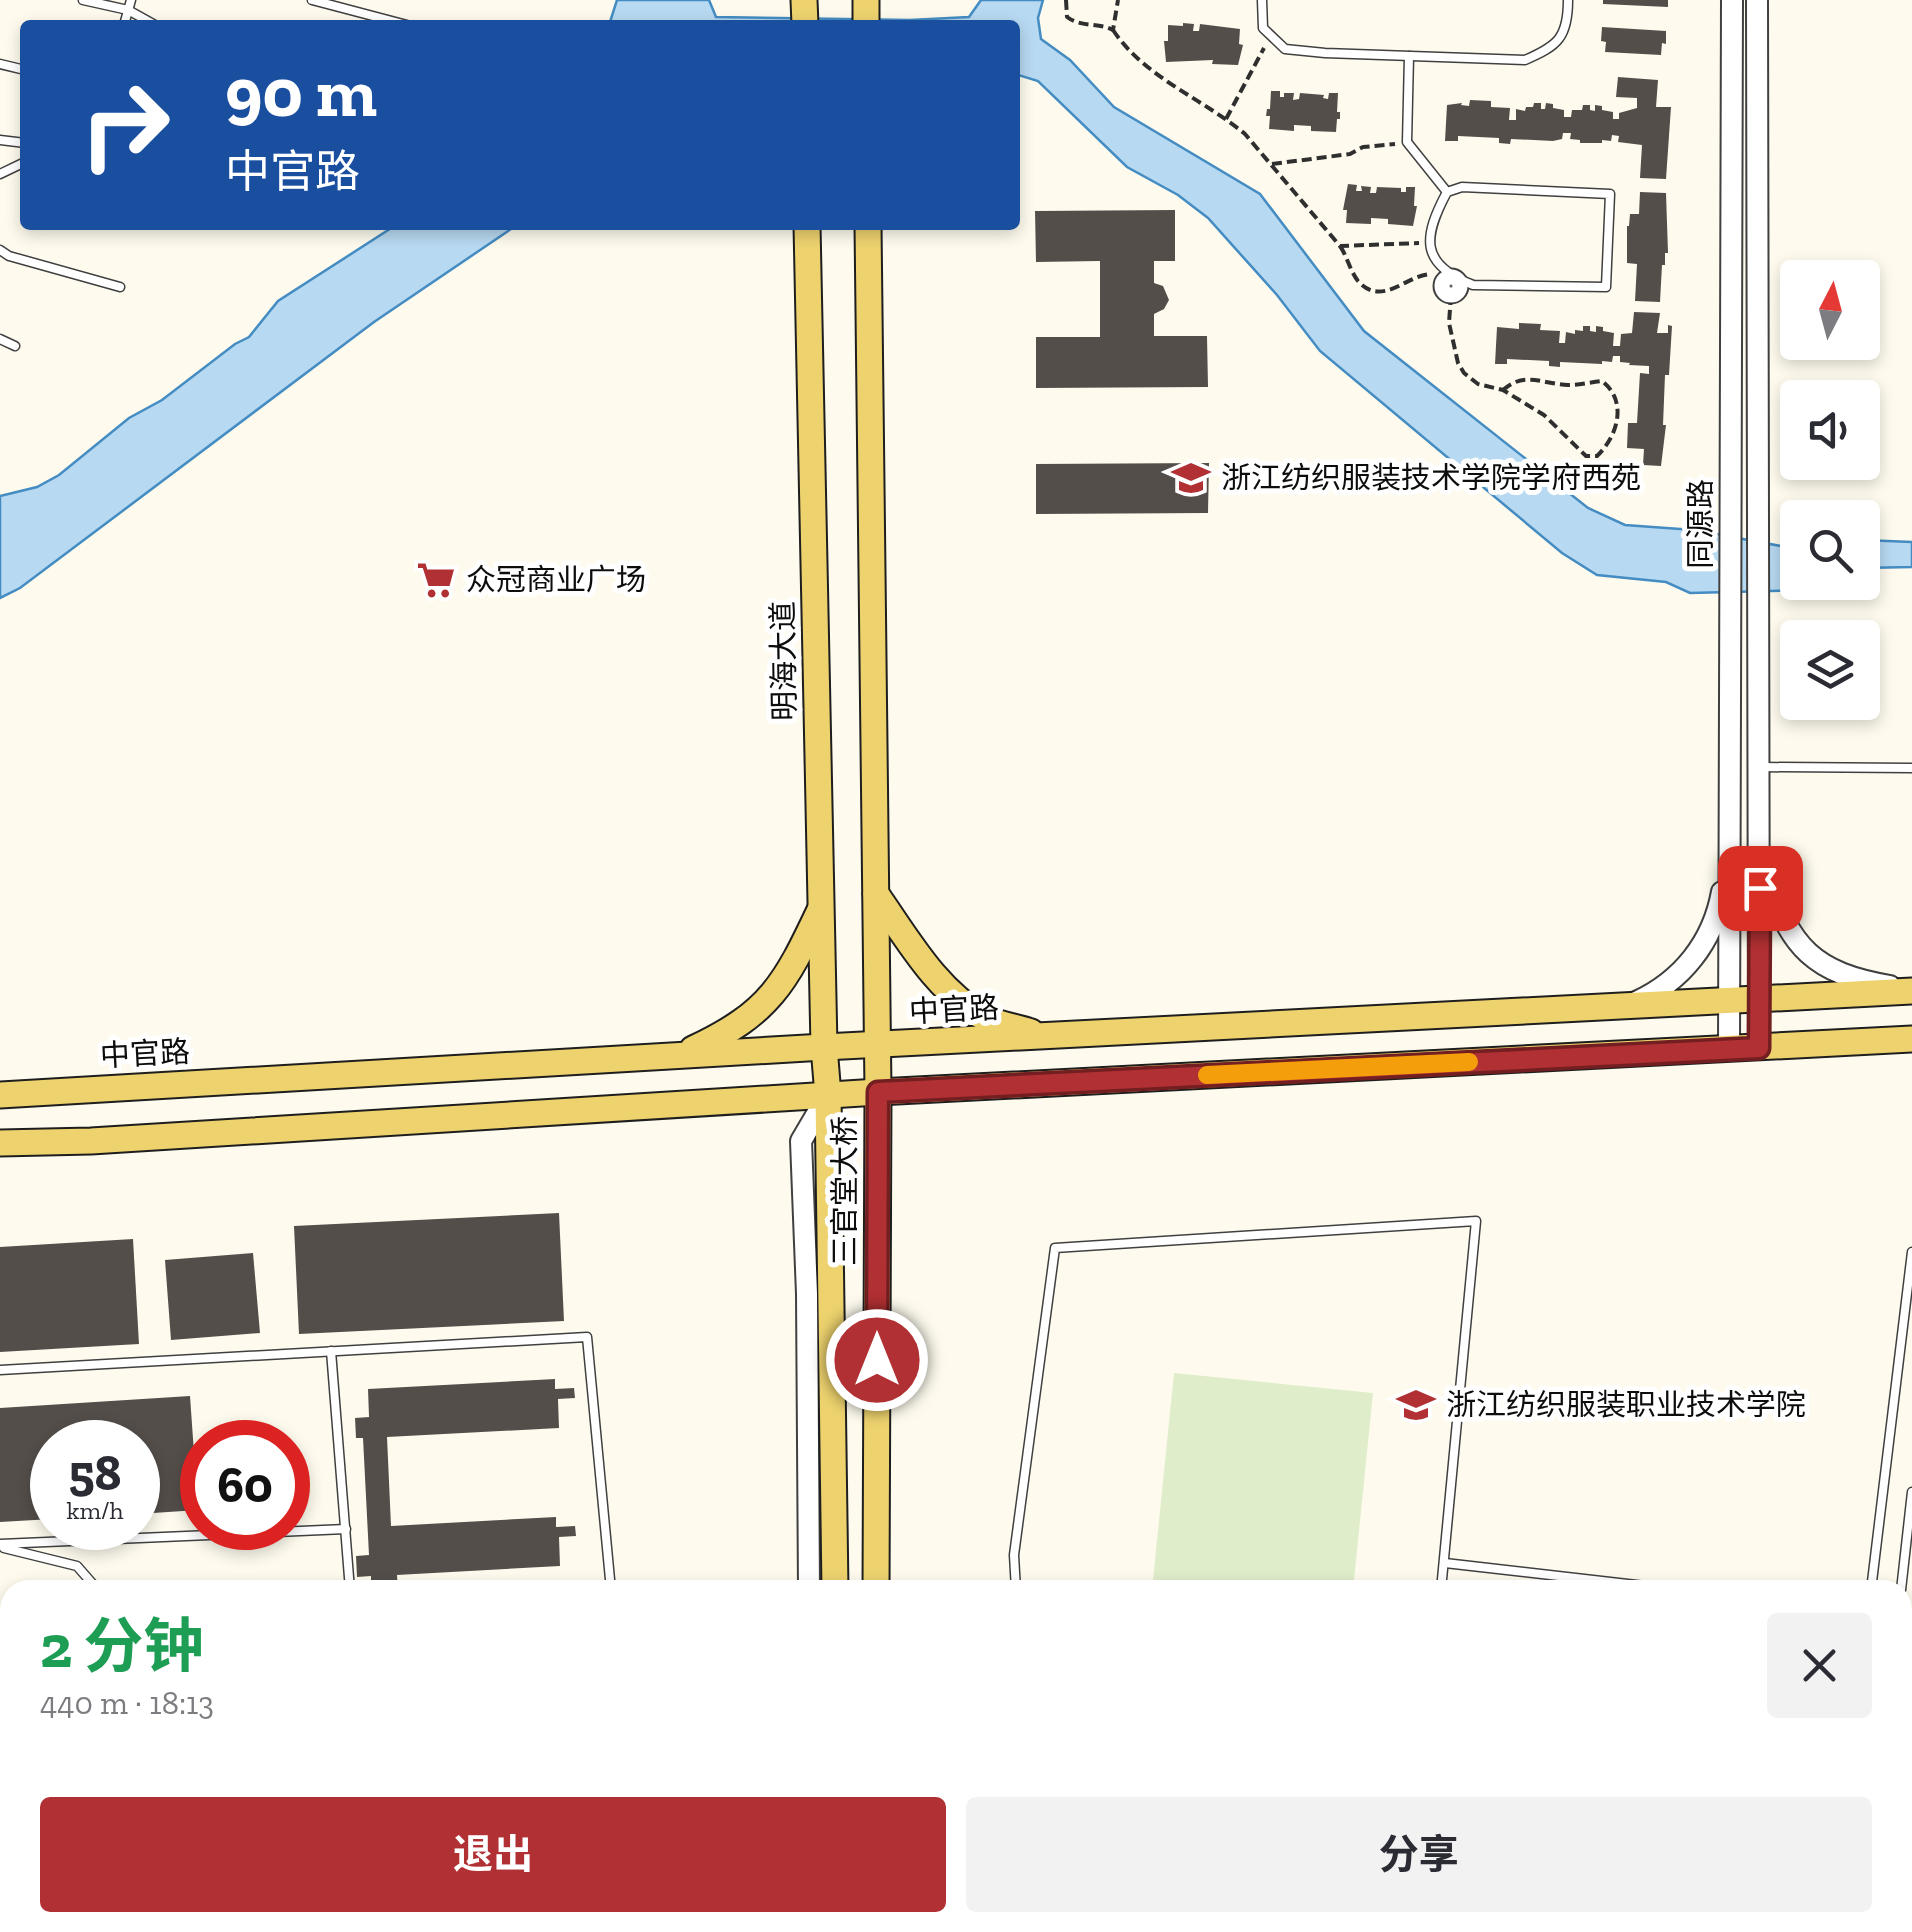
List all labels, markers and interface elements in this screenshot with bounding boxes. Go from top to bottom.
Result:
text: 90 m [225,50,377,134]
icon: right [60,60,190,190]
text: 中官路 [225,145,360,199]
north arrow [1780,260,1880,360]
map controls [1780,260,1880,720]
button: sound [1780,380,1880,480]
school or university icon: 浙江纺织服装技术学院学府西苑 [1170,457,1212,499]
place label: 浙江纺织服装技术学院学府西苑 [1221,460,1641,496]
street label: 同源路 [1683,479,1719,569]
button: search [1780,500,1880,600]
supermarket icon: 众冠商业广场 [415,559,457,601]
place label: 众冠商业广场 [466,562,646,598]
street label: 明海大道 [765,601,803,721]
button: layers [1780,620,1880,720]
pin [1718,846,1803,931]
icon: arrive [1733,861,1788,916]
street label: 中官路 [908,990,1000,1030]
street label: 中官路 [99,1034,191,1074]
street label: 三官堂大桥 [827,1116,863,1266]
position arrow [825,1308,929,1412]
school or university icon: 浙江纺织服装职业技术学院 [1395,1384,1437,1426]
place label: 浙江纺织服装职业技术学院 [1446,1387,1806,1423]
speed limit sign: 60 [180,1420,310,1550]
text: 58 [68,1443,122,1503]
text: km/h [66,1495,124,1525]
text: 2 分钟 [40,1610,203,1682]
button: close [1767,1613,1872,1718]
text: 440 m · 18:13 [40,1684,214,1722]
button: 退出 [40,1797,946,1912]
button: 分享 [966,1797,1872,1912]

